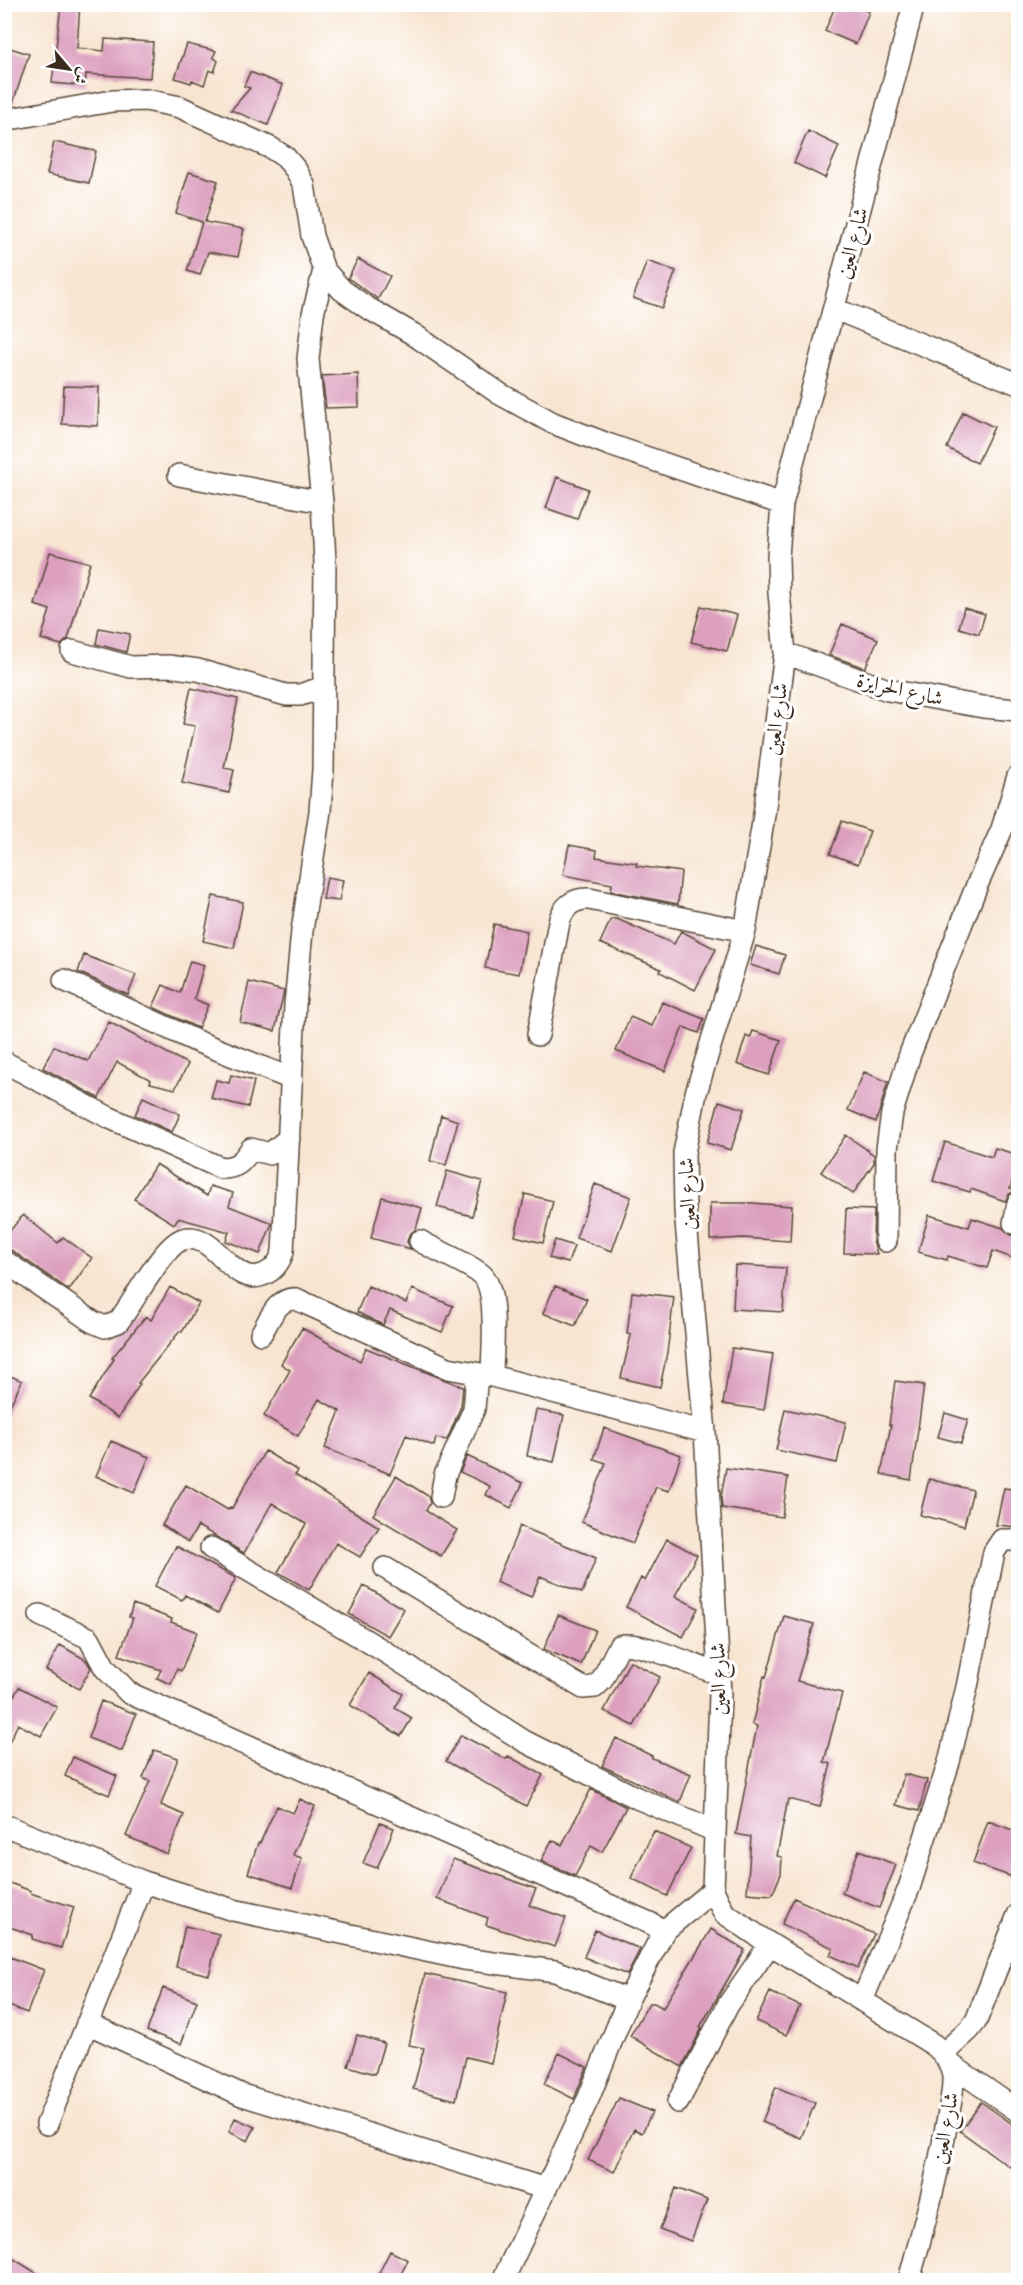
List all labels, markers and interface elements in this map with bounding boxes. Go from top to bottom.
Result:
north arrow [39,39,99,99]
text: ش [69,64,94,88]
street label: شارع العين [830,204,879,283]
street label: شارع الحرايزة [853,666,946,716]
street label: شارع العين [759,681,798,757]
street label: شارع العين [673,1157,706,1231]
street label: شارع العين [704,1642,737,1716]
street label: شارع العين [926,2090,969,2167]

